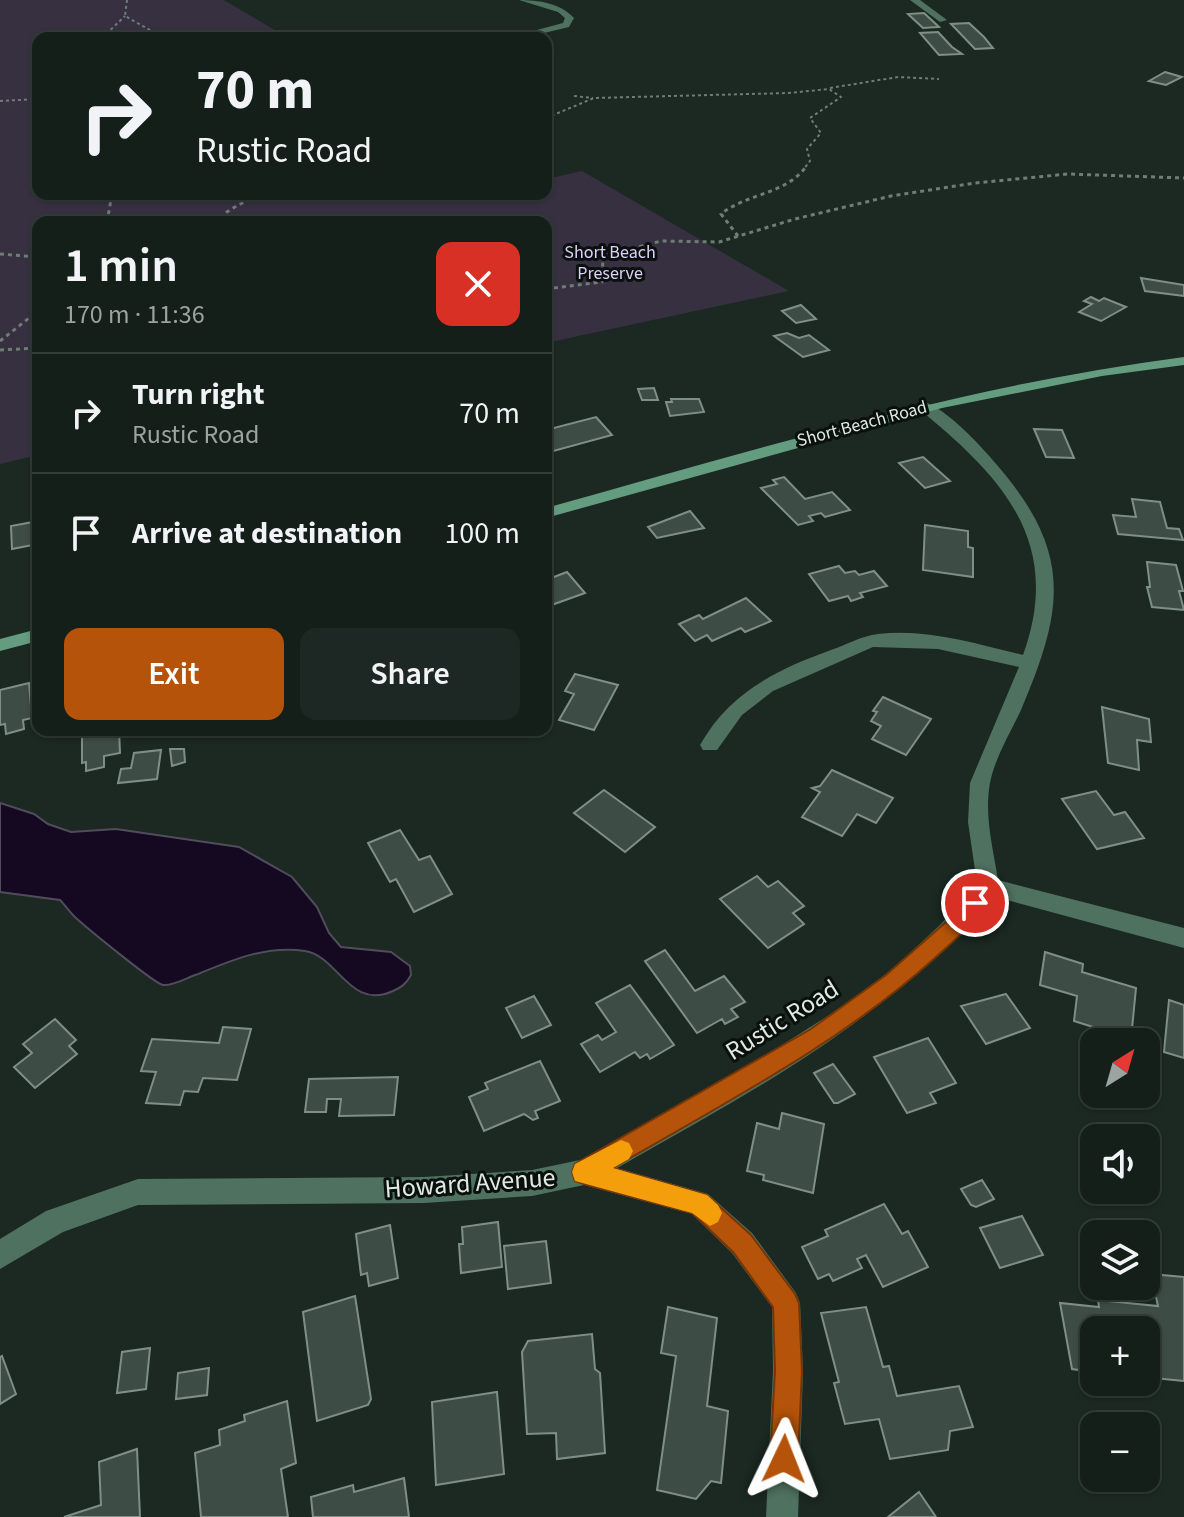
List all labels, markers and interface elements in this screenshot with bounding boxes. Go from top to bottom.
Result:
text: 70 m [196,51,314,130]
icon: right [64,64,168,168]
text: Rustic Road [196,125,372,176]
text: 1 min [64,232,178,300]
park label: Short Beach Preserve [564,240,656,286]
button: close [436,242,520,326]
text: 170 m · 11:36 [64,296,205,333]
text: Turn right [132,373,264,416]
icon: right [64,391,108,435]
text: 70 m [459,392,520,435]
street label: Short Beach Road [794,395,930,453]
text: Rustic Road [132,416,259,453]
icon: arrive [64,511,108,555]
text: Arrive at destination [132,512,402,555]
text: 100 m [444,512,520,555]
button: Exit [64,628,284,720]
button: Share [300,628,520,720]
pin [941,869,1009,937]
icon: arrive [953,881,997,925]
street label: Rustic Road [718,971,846,1069]
north arrow [1080,1028,1160,1108]
map controls [1080,1028,1160,1492]
button: sound [1080,1124,1160,1204]
street label: Howard Avenue [383,1159,557,1207]
button: layers [1080,1220,1160,1300]
button: + [1080,1316,1160,1396]
button: − [1080,1412,1160,1492]
position arrow [742,1417,826,1501]

